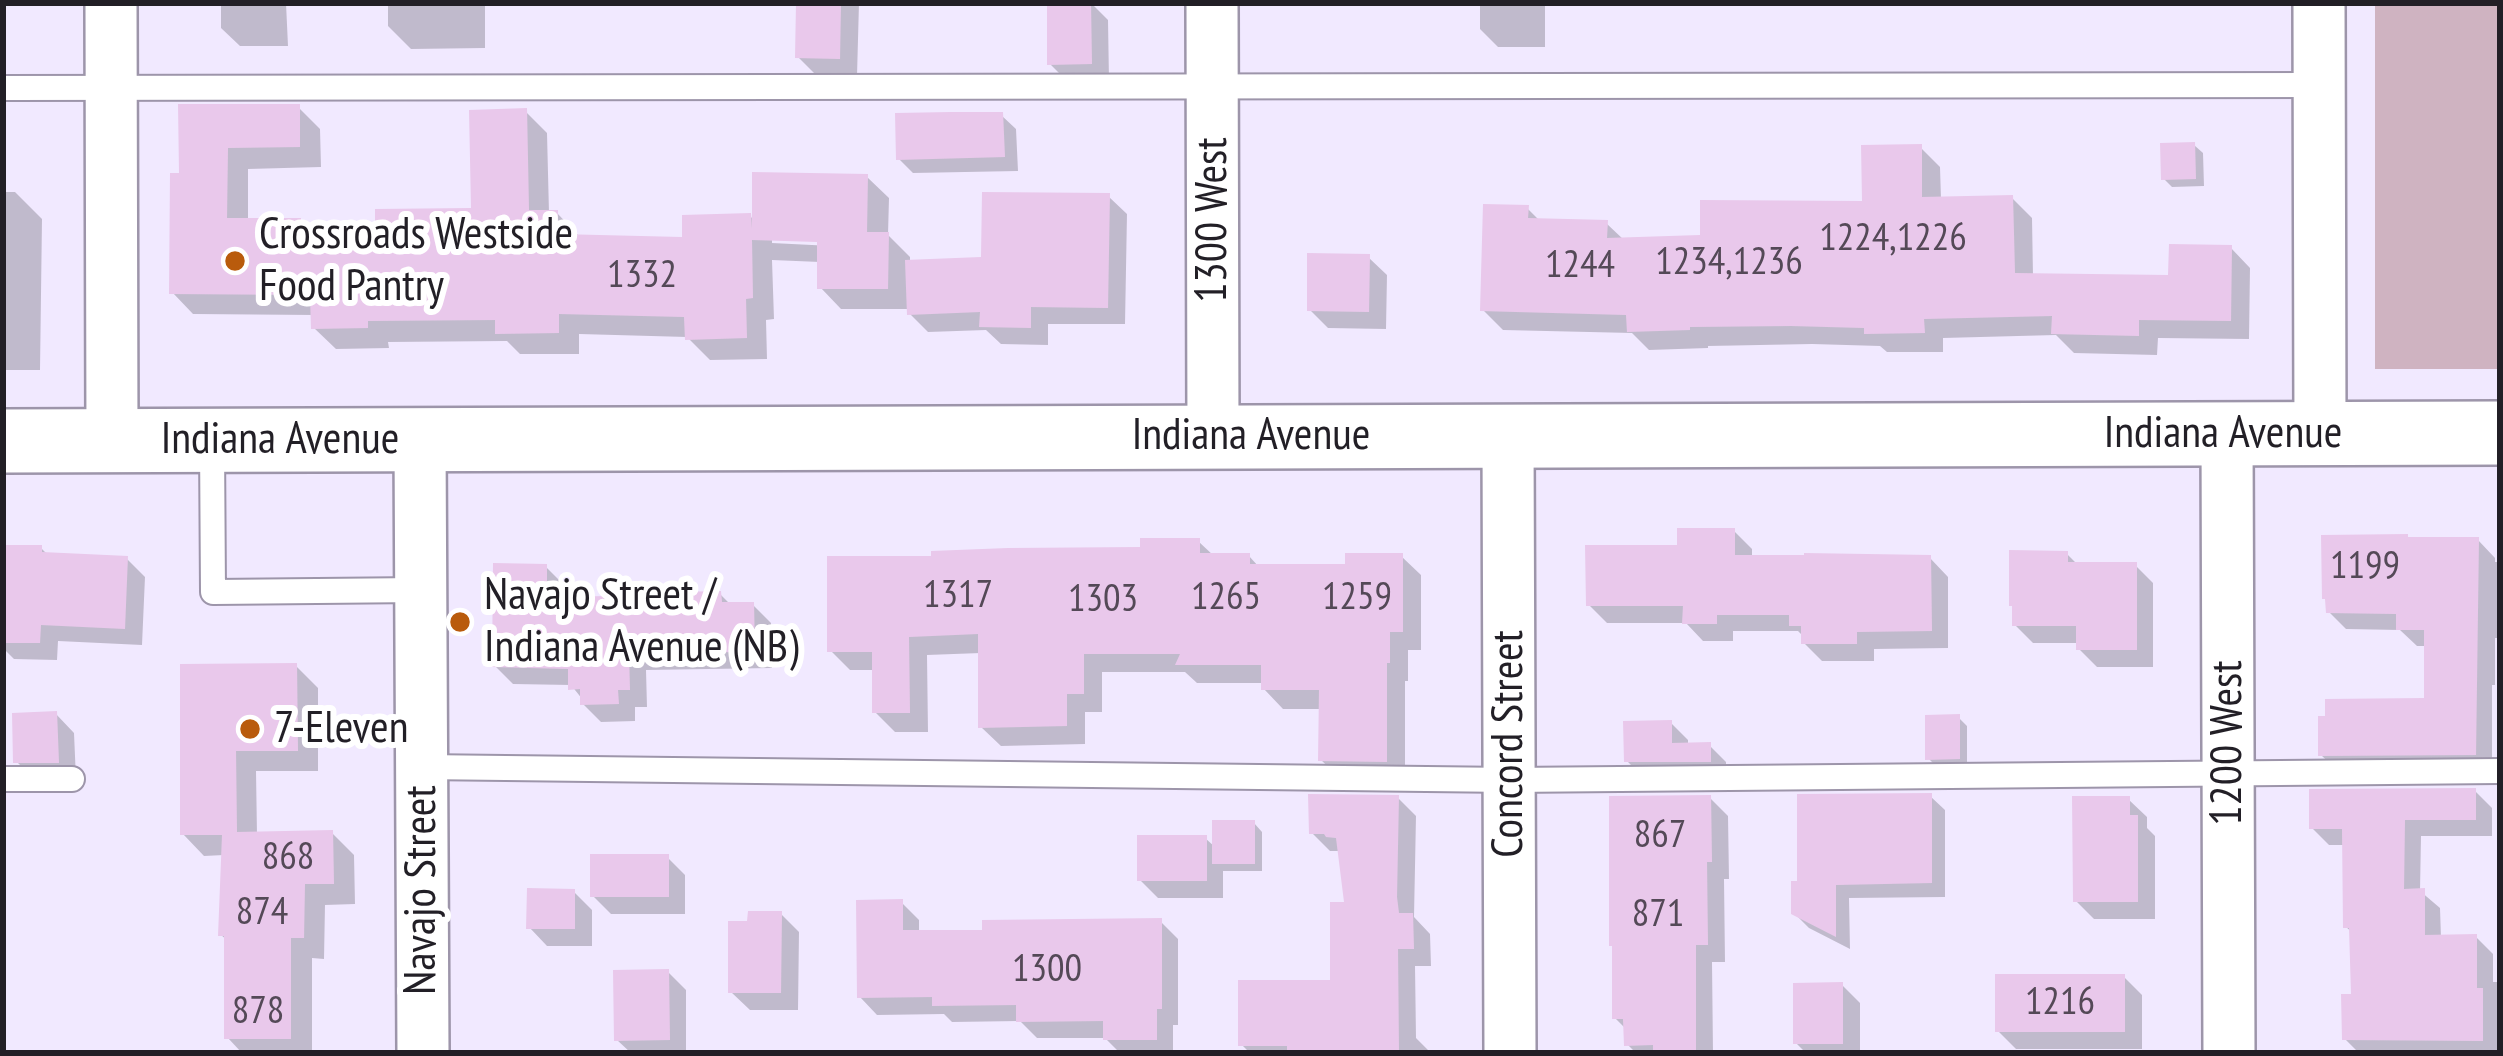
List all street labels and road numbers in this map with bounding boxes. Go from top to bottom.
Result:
street label: 1300 West [1186,137,1240,303]
street label: Indiana Avenue [2104,407,2342,461]
street label: Indiana Avenue [1132,409,1370,463]
street label: Indiana Avenue [161,413,399,467]
street label: Concord Street [1482,630,1536,858]
street label: 1200 West [2201,660,2255,826]
street label: Navajo Street [395,785,449,995]

